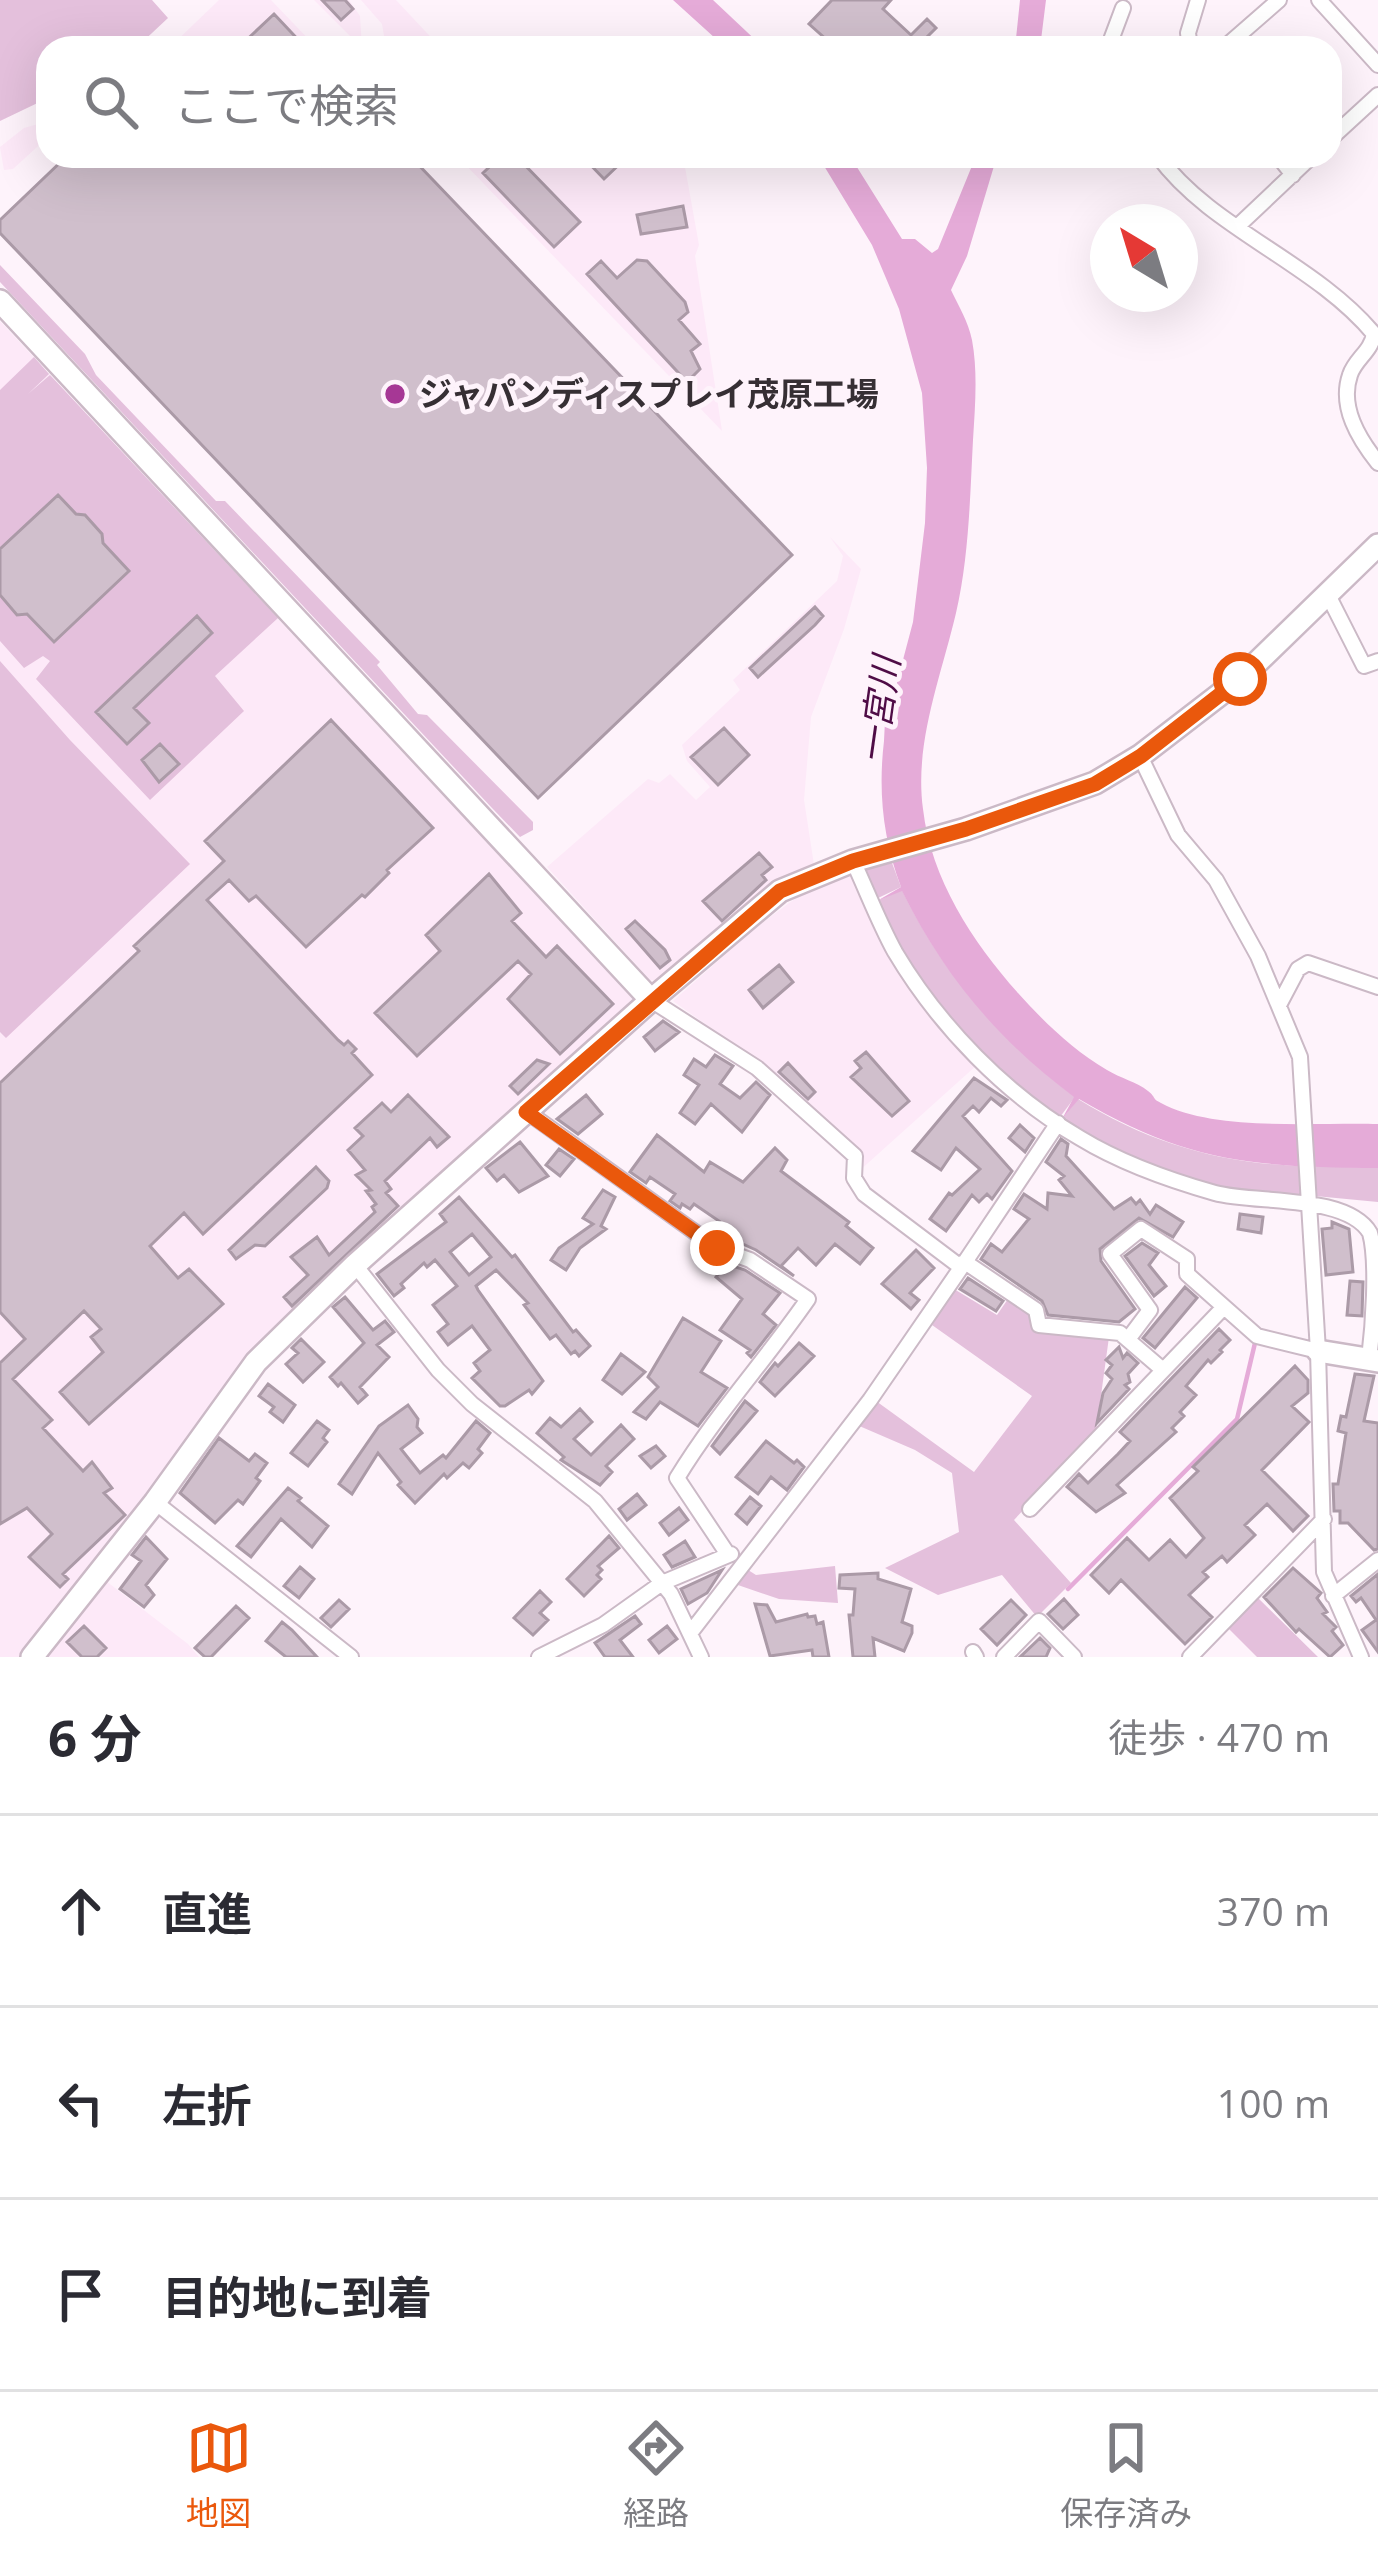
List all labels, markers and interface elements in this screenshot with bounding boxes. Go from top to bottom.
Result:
search box [36,36,1342,168]
icon: search [78,69,144,135]
text: ここで検索 [174,74,399,135]
north arrow [1090,204,1198,312]
place label: ジャパンディスプレイ茂原工場 [419,371,879,416]
marker: ジャパンディスプレイ茂原工場 [382,381,408,407]
water label: 一宮川 [847,649,911,767]
route start [1213,652,1267,706]
route end [690,1221,744,1275]
text: 6 分 [48,1702,141,1772]
text: 徒歩 · 470 m [1108,1710,1330,1763]
icon: ahead [48,1878,114,1944]
text: 直進 [162,1882,252,1943]
text: 370 m [1217,1884,1330,1937]
icon: left [48,2070,114,2136]
text: 左折 [162,2074,252,2135]
text: 100 m [1217,2076,1330,2129]
icon: arrive [48,2262,114,2328]
text: 目的地に到着 [162,2266,432,2327]
tab: 地図 [186,2415,252,2535]
tab: 経路 [623,2415,689,2535]
tab: 保存済み [1060,2415,1192,2535]

